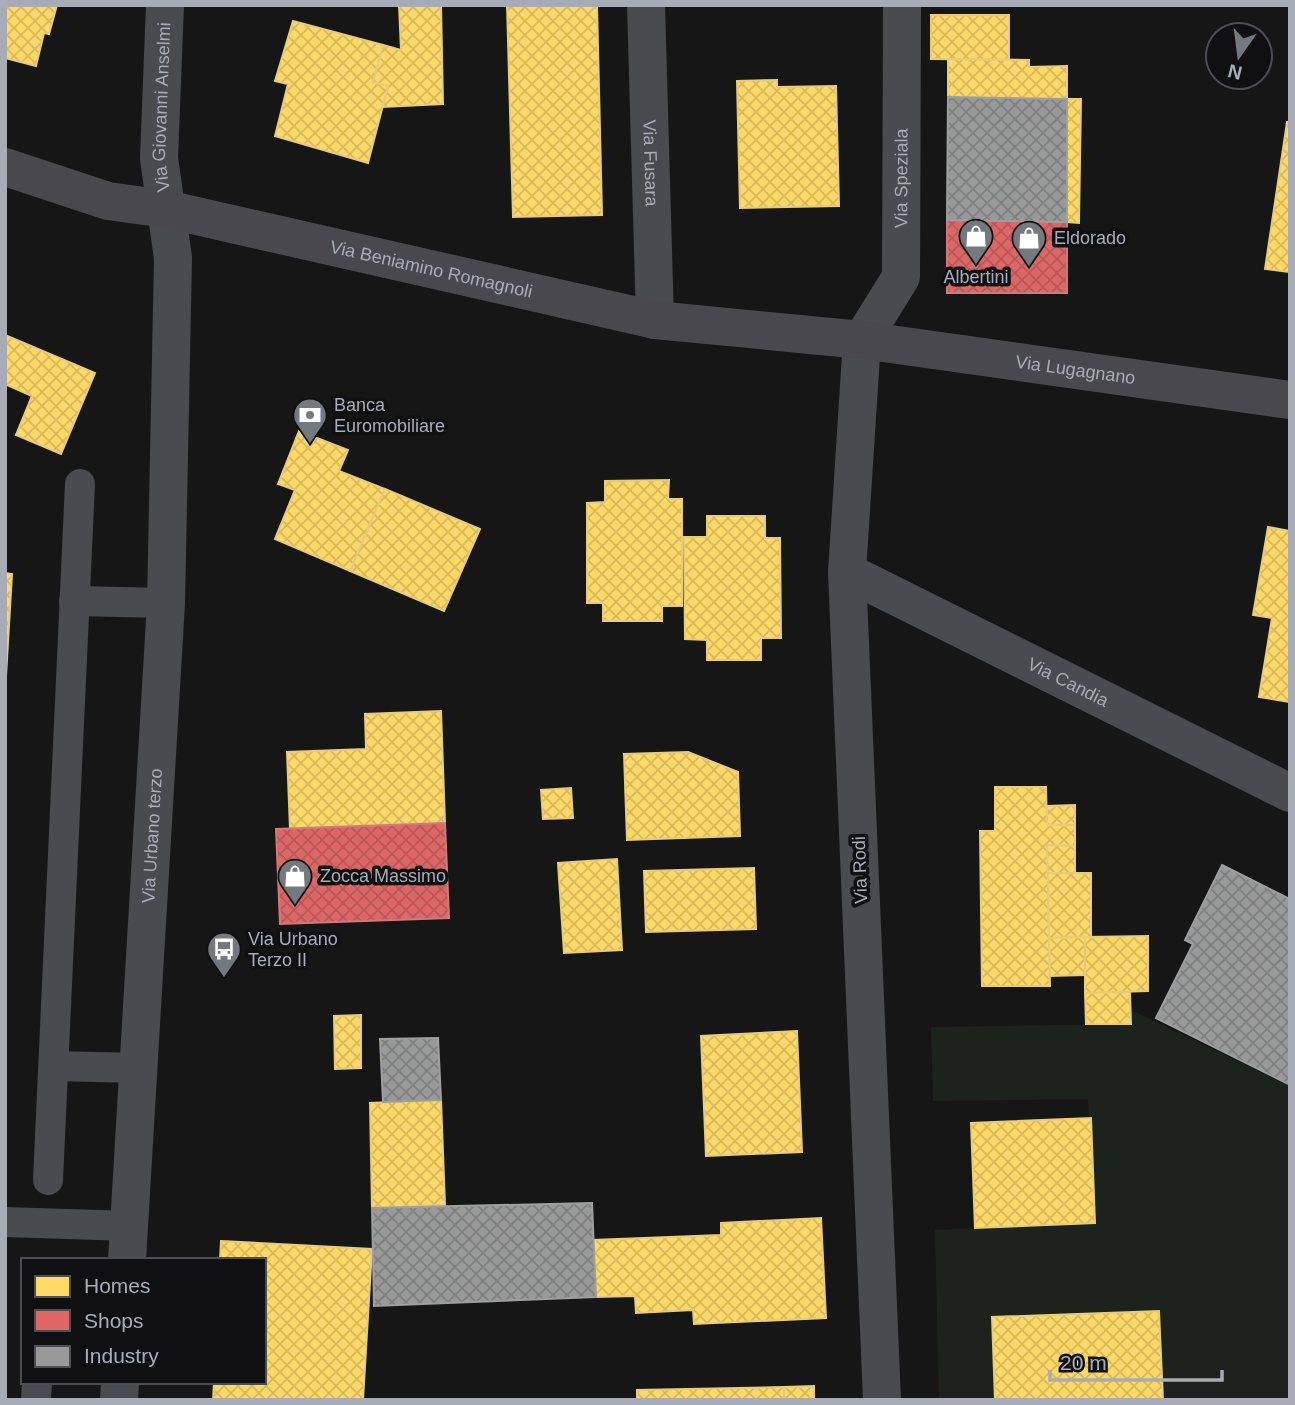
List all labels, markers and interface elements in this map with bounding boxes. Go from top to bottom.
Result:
north arrow [1204,21,1274,91]
street label: Via Giovanni Anselmi [149,22,174,193]
text: N [1226,60,1244,84]
street label: Via Fusara [639,119,662,208]
street label: Via Speziala [891,127,912,228]
shop icon: Albertini [957,217,995,266]
shop icon: Eldorado [1010,219,1048,268]
place label: Eldorado [1054,228,1126,248]
street label: Via Beniamino Romagnoli [328,237,534,302]
place label: Albertini [943,267,1009,287]
street label: Via Lugagnano [1014,352,1137,388]
place label: Banca Euromobiliare [334,395,445,436]
bank icon: Banca Euromobiliare [291,396,329,445]
street label: Via Candia [1024,654,1113,711]
street label: Via Urbano terzo [138,768,166,904]
street label: Via Rodi [849,836,871,904]
shop icon: Zocca Massimo [276,857,314,906]
place label: Zocca Massimo [320,866,446,886]
place label: Via Urbano Terzo II [248,929,338,970]
bus stop icon: Via Urbano Terzo II [205,930,243,979]
legend [21,1258,266,1384]
text: Homes [84,1274,151,1297]
text: Shops [84,1309,144,1332]
scale bar [1050,1338,1222,1382]
text: Industry [84,1344,159,1367]
text: 20 m [1060,1351,1107,1374]

